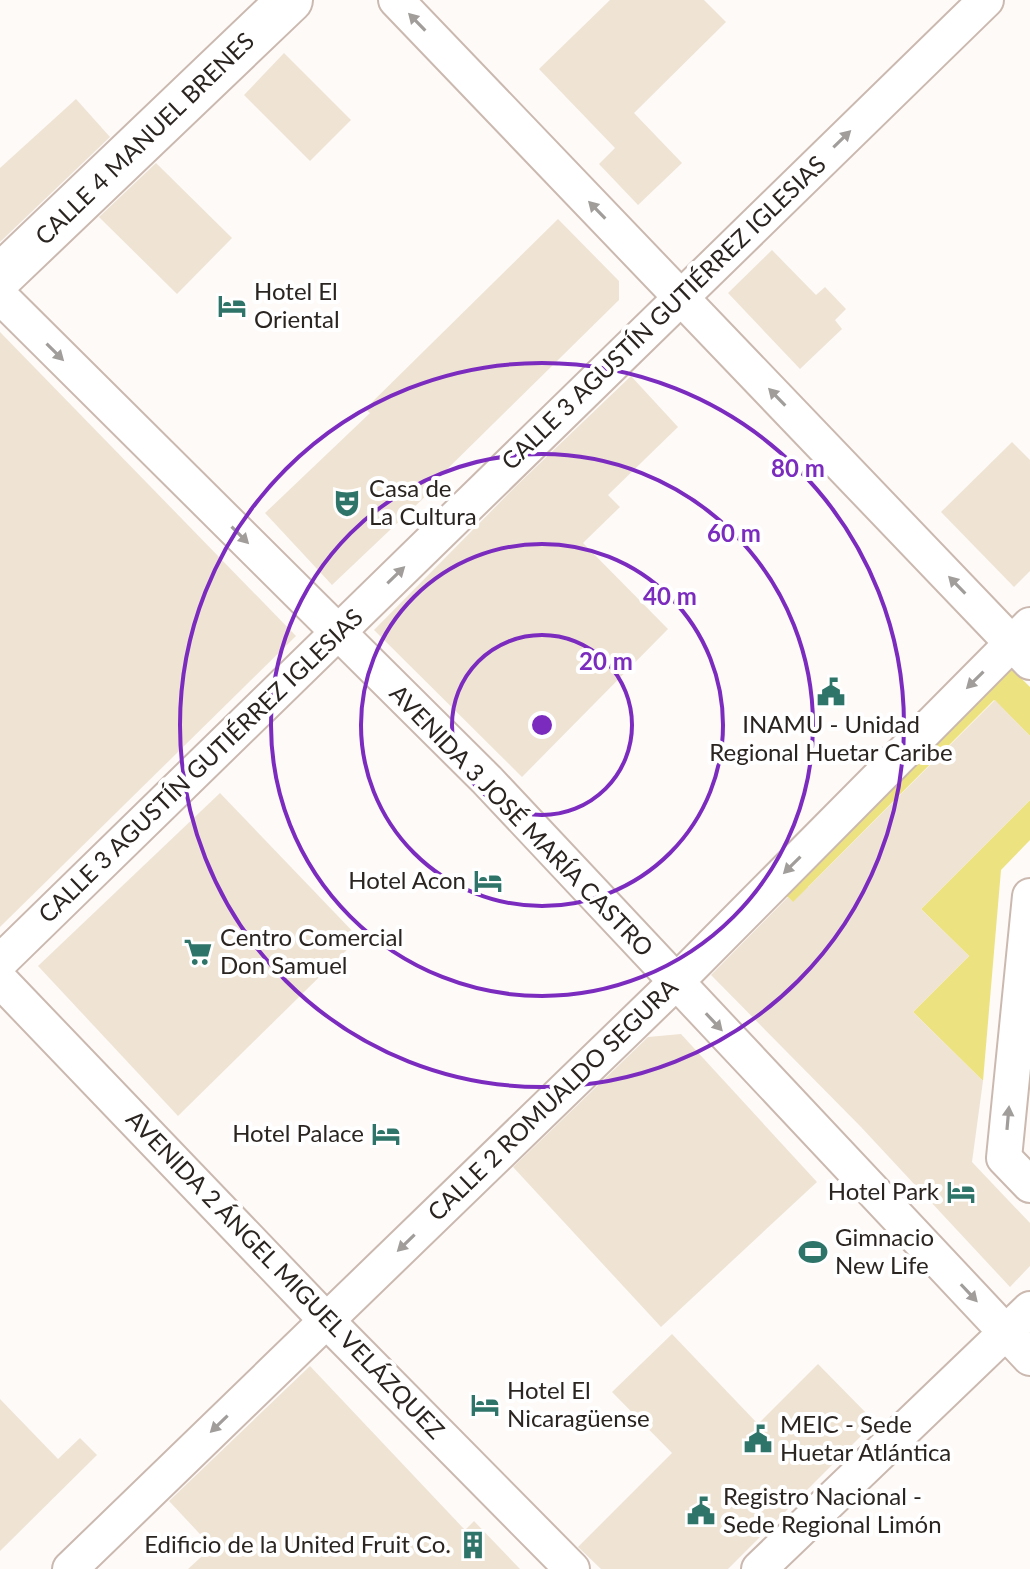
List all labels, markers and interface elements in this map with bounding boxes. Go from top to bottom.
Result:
one-way arrow [408,13,427,32]
street label: CALLE 4 MANUEL BRENES [29,26,259,250]
one-way arrow [832,130,851,149]
street label: CALLE 3 AGUSTÍN GUTIÉRREZ IGLESIAS [495,149,831,475]
one-way arrow [588,201,607,220]
place label: Hotel El Oriental [254,276,340,333]
hotel icon: Hotel El Oriental [217,291,247,321]
one-way arrow [45,342,64,360]
one-way arrow [768,388,787,407]
text: 80 m [771,453,825,482]
place label: Casa de La Cultura [369,473,477,530]
theatre icon: Casa de La Cultura [332,488,362,518]
text: 60 m [707,518,761,547]
one-way arrow [230,525,248,544]
one-way arrow [386,566,405,585]
one-way arrow [948,576,966,595]
text: 40 m [643,581,697,610]
street label: CALLE 3 AGUSTÍN GUTIÉRREZ IGLESIAS [32,602,368,928]
text: 20 m [579,646,633,675]
one-way arrow [966,670,985,689]
public building icon: INAMU - Unidad Regional Huetar Caribe [816,677,846,707]
street label: AVENIDA 3 JOSÉ MARÍA CASTRO [384,678,660,962]
place label: INAMU - Unidad Regional Huetar Caribe [709,709,953,766]
centre of rings [528,711,556,739]
one-way arrow [783,855,802,874]
place label: Hotel Acon [348,865,466,894]
hotel icon: Hotel Acon [473,866,503,896]
place label: Centro Comercial Don Samuel [220,922,403,979]
supermarket icon: Centro Comercial Don Samuel [183,937,213,967]
street label: CALLE 2 ROMUALDO SEGURA [421,971,683,1226]
one-way arrow [704,1012,722,1031]
street label: AVENIDA 2 ÁNGEL MIGUEL VELÁZQUEZ [121,1104,451,1444]
one-way arrow [1002,1105,1015,1130]
place label: Hotel Palace [232,1118,364,1147]
hotel icon: Hotel Palace [371,1119,401,1149]
place label: Hotel Park [828,1176,940,1205]
hotel icon: Hotel Park [946,1177,976,1207]
place label: Gimnacio New Life [835,1222,934,1279]
one-way arrow [397,1233,416,1251]
sports icon: Gimnacio New Life [798,1237,828,1267]
one-way arrow [960,1283,978,1302]
place label: Hotel El Nicaragüense [507,1375,650,1432]
hotel icon: Hotel El Nicaragüense [470,1390,500,1420]
place label: MEIC - Sede Huetar Atlántica [780,1409,951,1466]
one-way arrow [210,1414,229,1432]
public building icon: MEIC - Sede Huetar Atlántica [743,1424,773,1454]
place label: Registro Nacional - Sede Regional Limón [723,1481,942,1538]
public building icon: Registro Nacional - Sede Regional Limón [686,1496,716,1526]
place label: Edificio de la United Fruit Co. [144,1529,451,1558]
building icon: Edificio de la United Fruit Co. [458,1530,488,1560]

